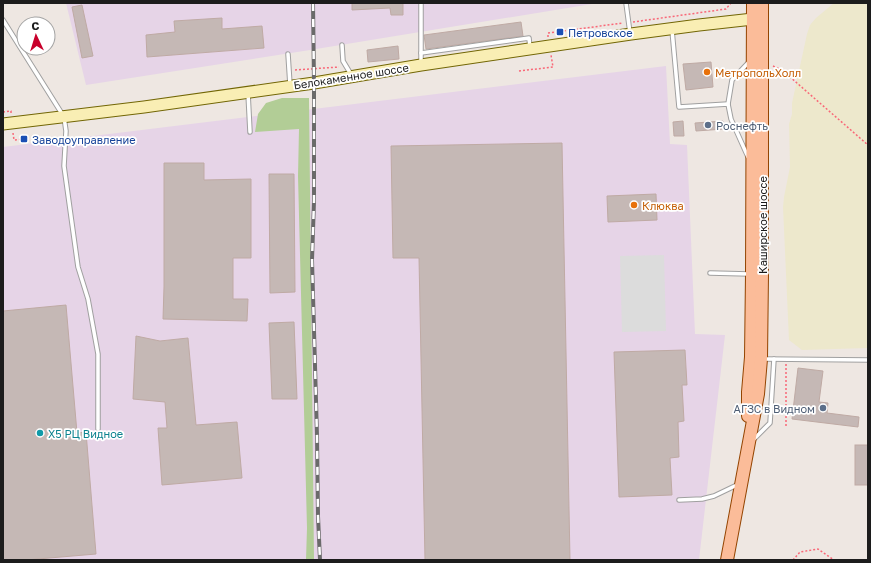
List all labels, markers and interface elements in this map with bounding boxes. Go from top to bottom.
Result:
north arrow [16,16,56,56]
text: С [31,19,40,32]
place label: Петровское [568,26,633,39]
marker: Петровское [555,27,565,37]
street label: Белокаменное шоссе [293,60,409,92]
place label: МетропольХолл [715,66,801,79]
marker: МетропольХолл [702,67,712,77]
place label: Роснефть [716,119,768,132]
marker: Роснефть [703,120,713,130]
place label: Заводоуправление [32,133,136,146]
marker: Заводоуправление [19,134,29,144]
street label: Каширское шоссе [756,176,769,274]
place label: Клюква [642,199,684,212]
marker: Клюква [629,200,639,210]
place label: АГЗС в Видном [734,402,815,415]
marker: АГЗС в Видном [818,403,828,413]
place label: X5 РЦ Видное [48,427,123,440]
marker: X5 РЦ Видное [35,428,45,438]

